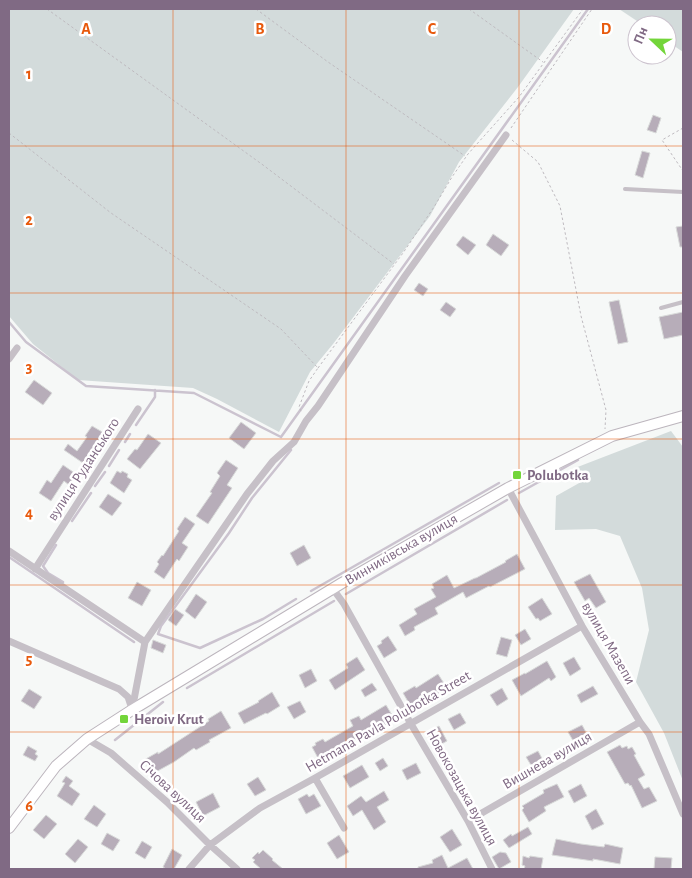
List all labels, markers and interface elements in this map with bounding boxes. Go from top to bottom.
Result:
north arrow [627,15,677,65]
text: A [81,21,91,37]
text: B [255,21,265,37]
text: C [428,21,437,37]
text: D [601,21,612,37]
text: Пн [631,25,651,46]
text: 1 [26,66,32,82]
text: 2 [25,212,33,228]
text: 3 [26,359,33,375]
street label: вулиця Руданського [45,415,122,524]
place label: Polubotka [527,468,589,483]
marker: Polubotka [511,469,523,481]
text: 4 [25,505,33,521]
street label: Винниківська вулиця [342,511,460,588]
street label: вулиця Мазепи [579,599,638,687]
text: 5 [26,651,33,667]
street label: Hetmana Pavla Polubotka Street [303,668,474,775]
place label: Heroiv Krut [134,712,204,727]
marker: Heroiv Krut [118,713,130,725]
street label: Новокозацька вулиця [423,726,500,848]
street label: Вишнева вулиця [500,729,594,792]
street label: Січова вулиця [137,757,209,826]
text: 6 [25,798,33,814]

